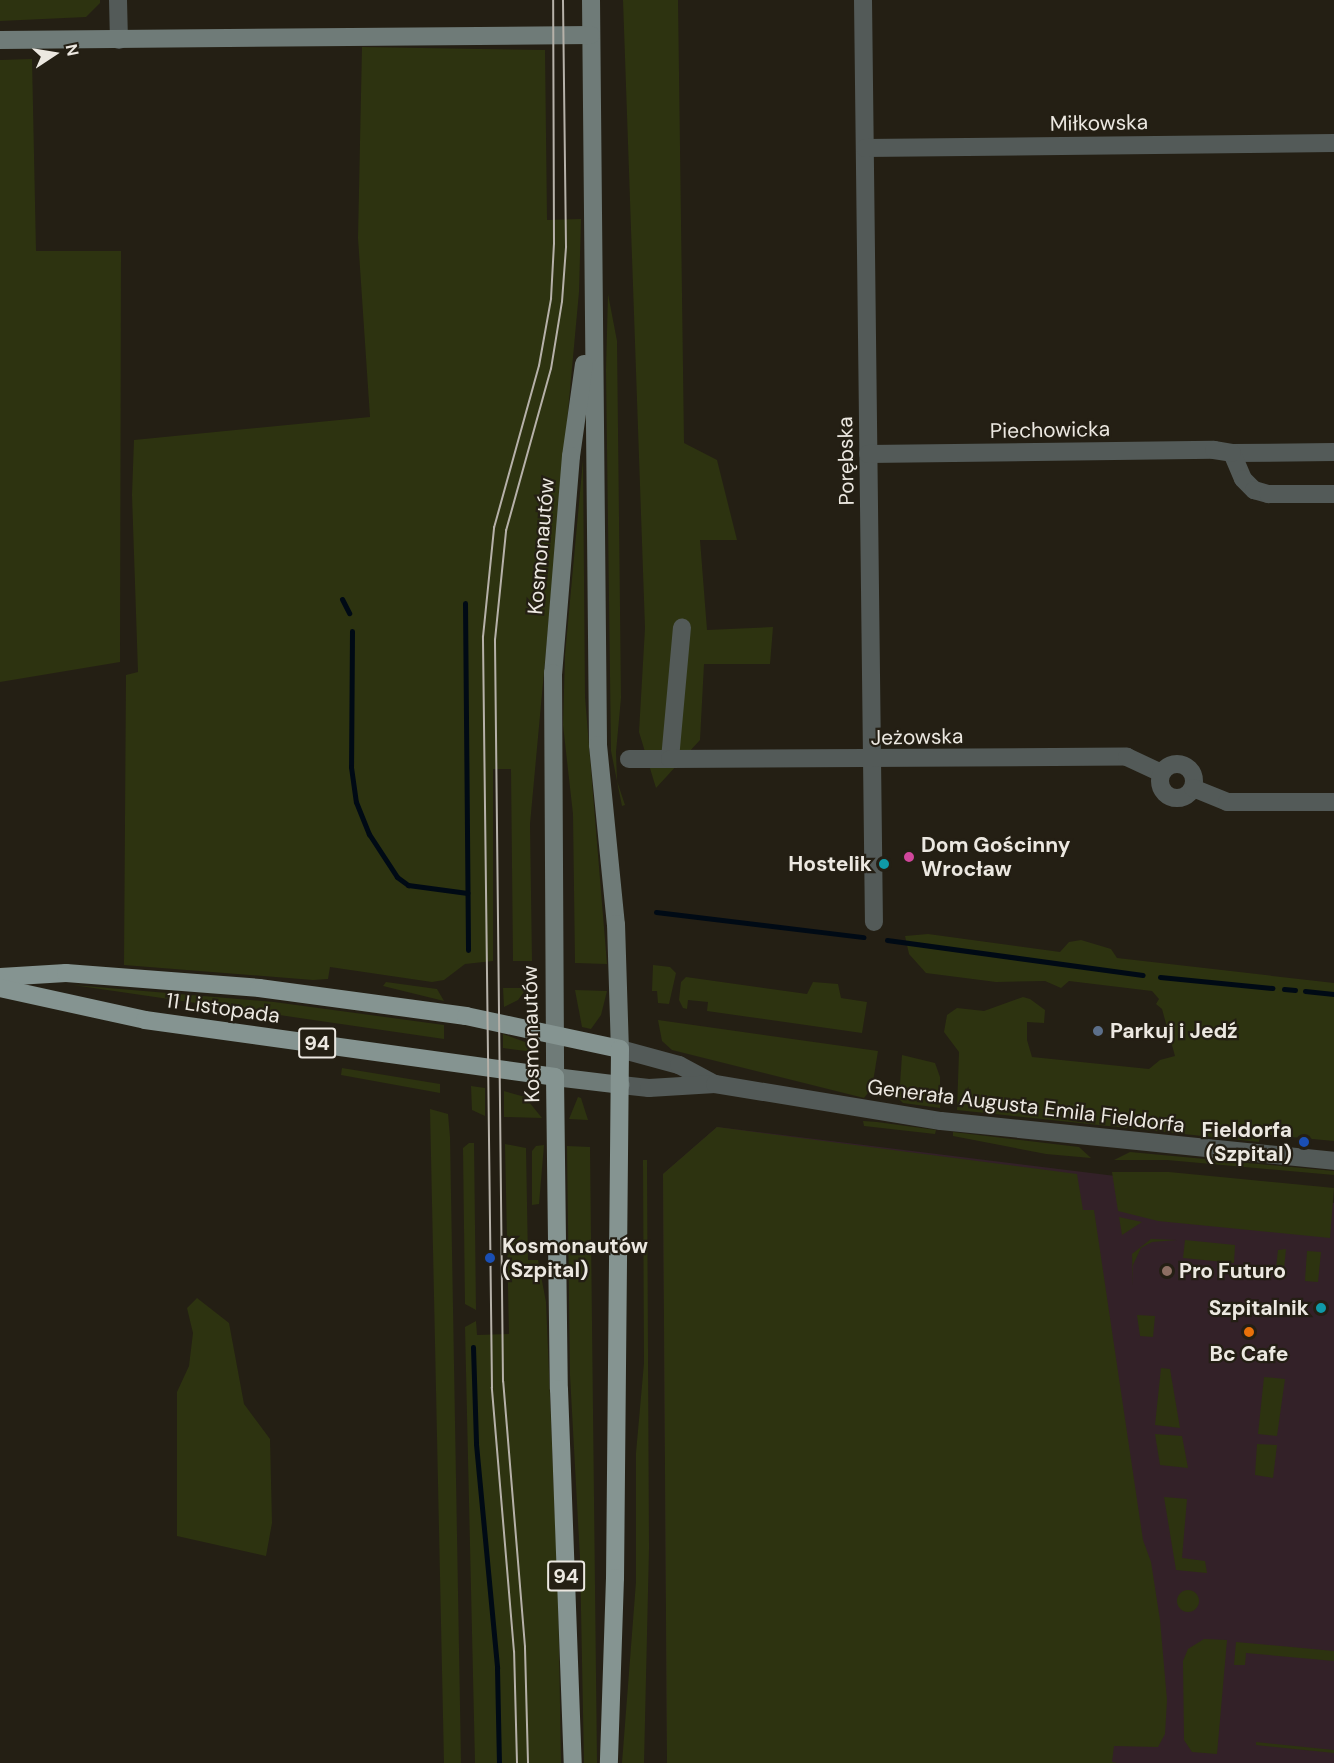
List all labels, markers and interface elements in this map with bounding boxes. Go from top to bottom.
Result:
north arrow [24,24,84,84]
text: N [61,42,84,58]
street label: Miłkowska [1050,110,1148,136]
street label: Porębska [833,416,859,506]
street label: Piechowicka [990,416,1110,444]
street label: Kosmonautów [522,477,560,615]
street label: Jeżowska [870,724,964,750]
place label: Dom Gościnny Wrocław [921,832,1070,882]
marker: Dom Gościnny Wrocław [902,850,916,864]
place label: Hostelik [788,851,872,877]
marker: Hostelik [877,857,891,871]
street label: Kosmonautów [517,965,545,1103]
street label: 11 Listopada [165,988,281,1028]
place label: Parkuj i Jedź [1110,1018,1238,1044]
marker: Parkuj i Jedź [1091,1024,1105,1038]
road number: 94 [298,1026,336,1060]
street label: Generała Augusta Emila Fieldorfa [866,1074,1186,1138]
place label: Fieldorfa (Szpital) [1201,1117,1292,1167]
marker: Fieldorfa (Szpital) [1297,1135,1311,1149]
place label: Kosmonautów (Szpital) [502,1233,648,1283]
marker: Kosmonautów (Szpital) [483,1251,497,1265]
place label: Pro Futuro [1179,1258,1286,1284]
marker: Pro Futuro [1160,1264,1174,1278]
place label: Szpitalnik [1209,1295,1309,1321]
marker: Szpitalnik [1314,1301,1328,1315]
marker: Bc Cafe [1242,1325,1256,1339]
place label: Bc Cafe [1210,1341,1288,1367]
road number: 94 [546,1559,586,1593]

